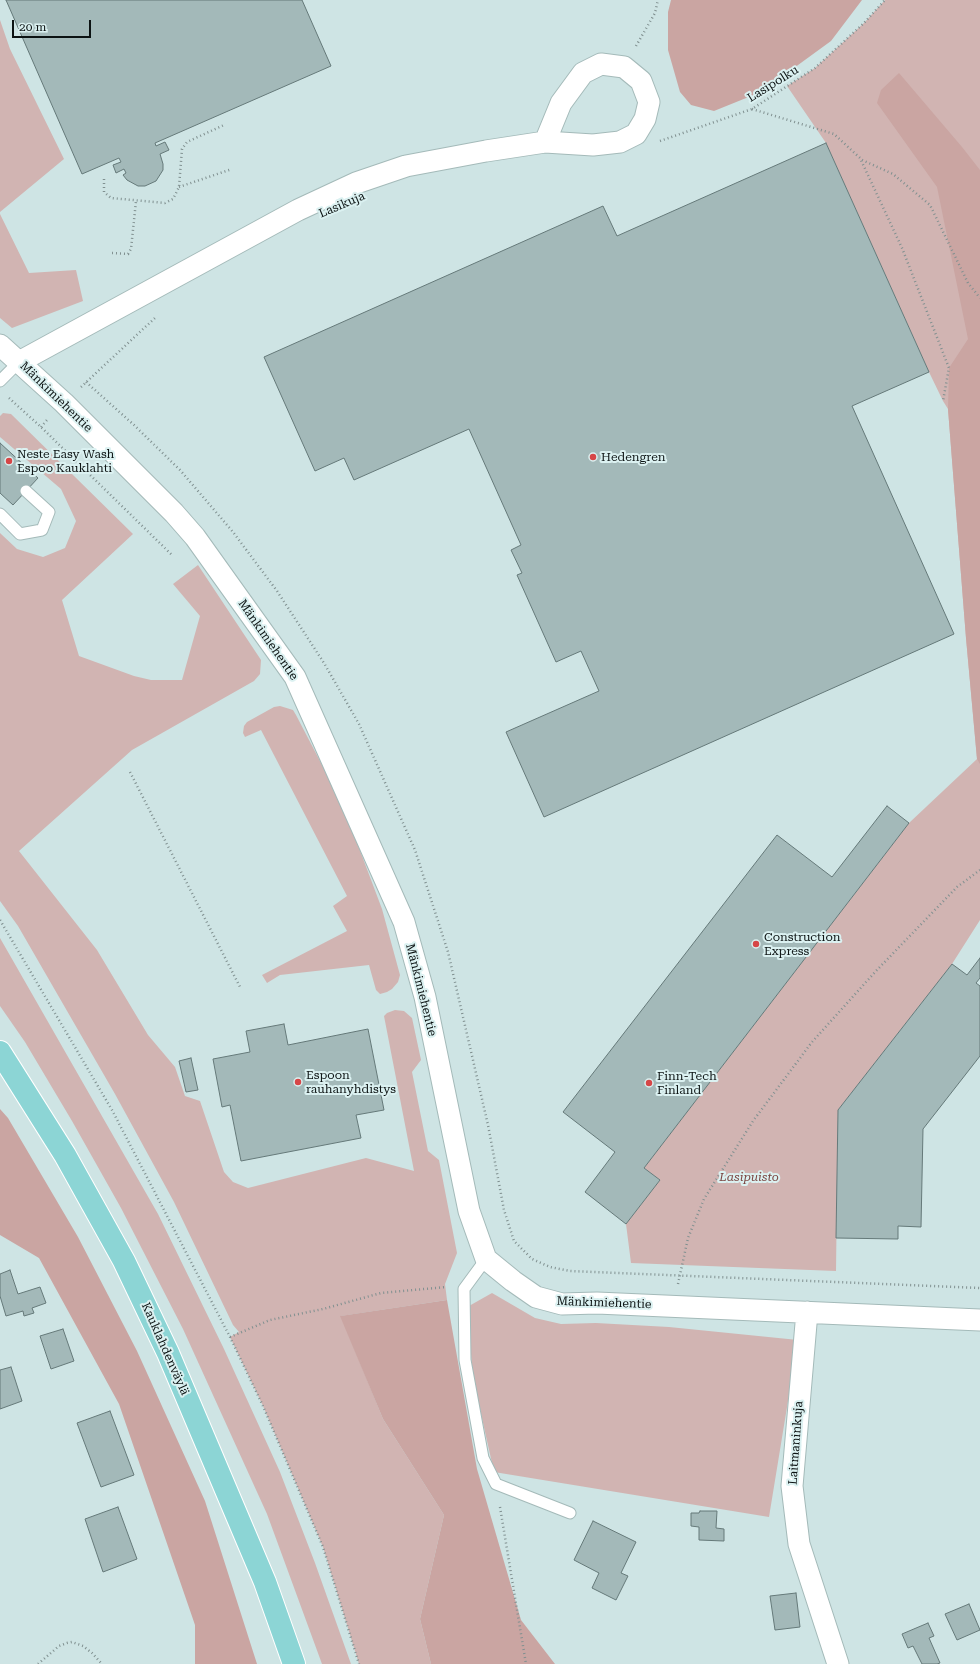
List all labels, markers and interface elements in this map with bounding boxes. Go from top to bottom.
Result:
scale bar [14,12,93,38]
text: 20 m [19,20,46,34]
street label: Lasipolku [745,63,801,105]
street label: Lasikuja [317,189,367,221]
street label: Mänkimiehentie [17,359,95,435]
place label: Neste Easy Wash Espoo Kauklahti [17,447,114,475]
place label: Hedengren [601,450,665,464]
marker: Hedengren [588,452,598,462]
marker: Neste Easy Wash Espoo Kauklahti [4,456,14,466]
street label: Mänkimiehentie [235,597,301,683]
place label: Construction Express [764,930,840,958]
marker: Construction Express [751,939,761,949]
street label: Mänkimiehentie [403,942,439,1038]
place label: Espoon rauhanyhdistys [306,1068,396,1096]
place label: Finn-Tech Finland [657,1069,717,1097]
marker: Espoon rauhanyhdistys [293,1077,303,1087]
marker: Finn-Tech Finland [644,1078,654,1088]
park label: Lasipuisto [719,1170,779,1184]
street label: Mänkimiehentie [556,1294,652,1312]
street label: Kauklahdenväylä [138,1300,192,1398]
street label: Laitmaninkuja [786,1401,806,1485]

